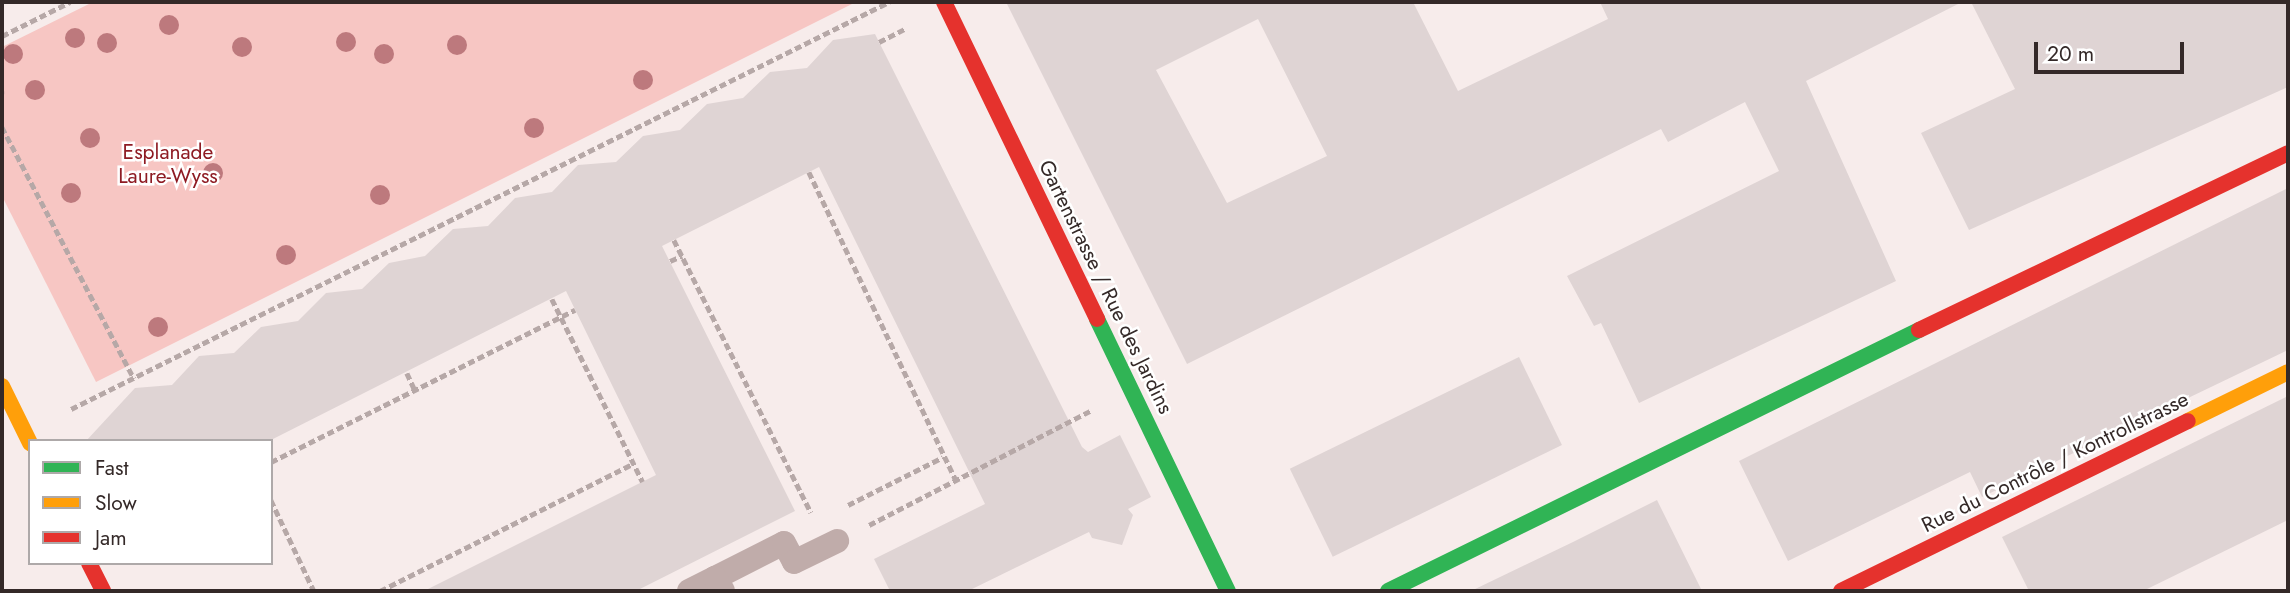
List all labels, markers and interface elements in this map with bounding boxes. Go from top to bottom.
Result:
scale bar [2038,28,2188,72]
text: 20 m [2047,39,2094,69]
park label: Esplanade Laure-Wyss [118,139,218,189]
street label: Gartenstrasse / Rue des Jardins [1033,156,1179,418]
street label: Rue du Contrôle / Kontrollstrasse [1917,386,2193,538]
legend [28,439,273,565]
text: Fast [95,453,128,483]
text: Slow [95,488,137,518]
text: Jam [95,523,127,553]

